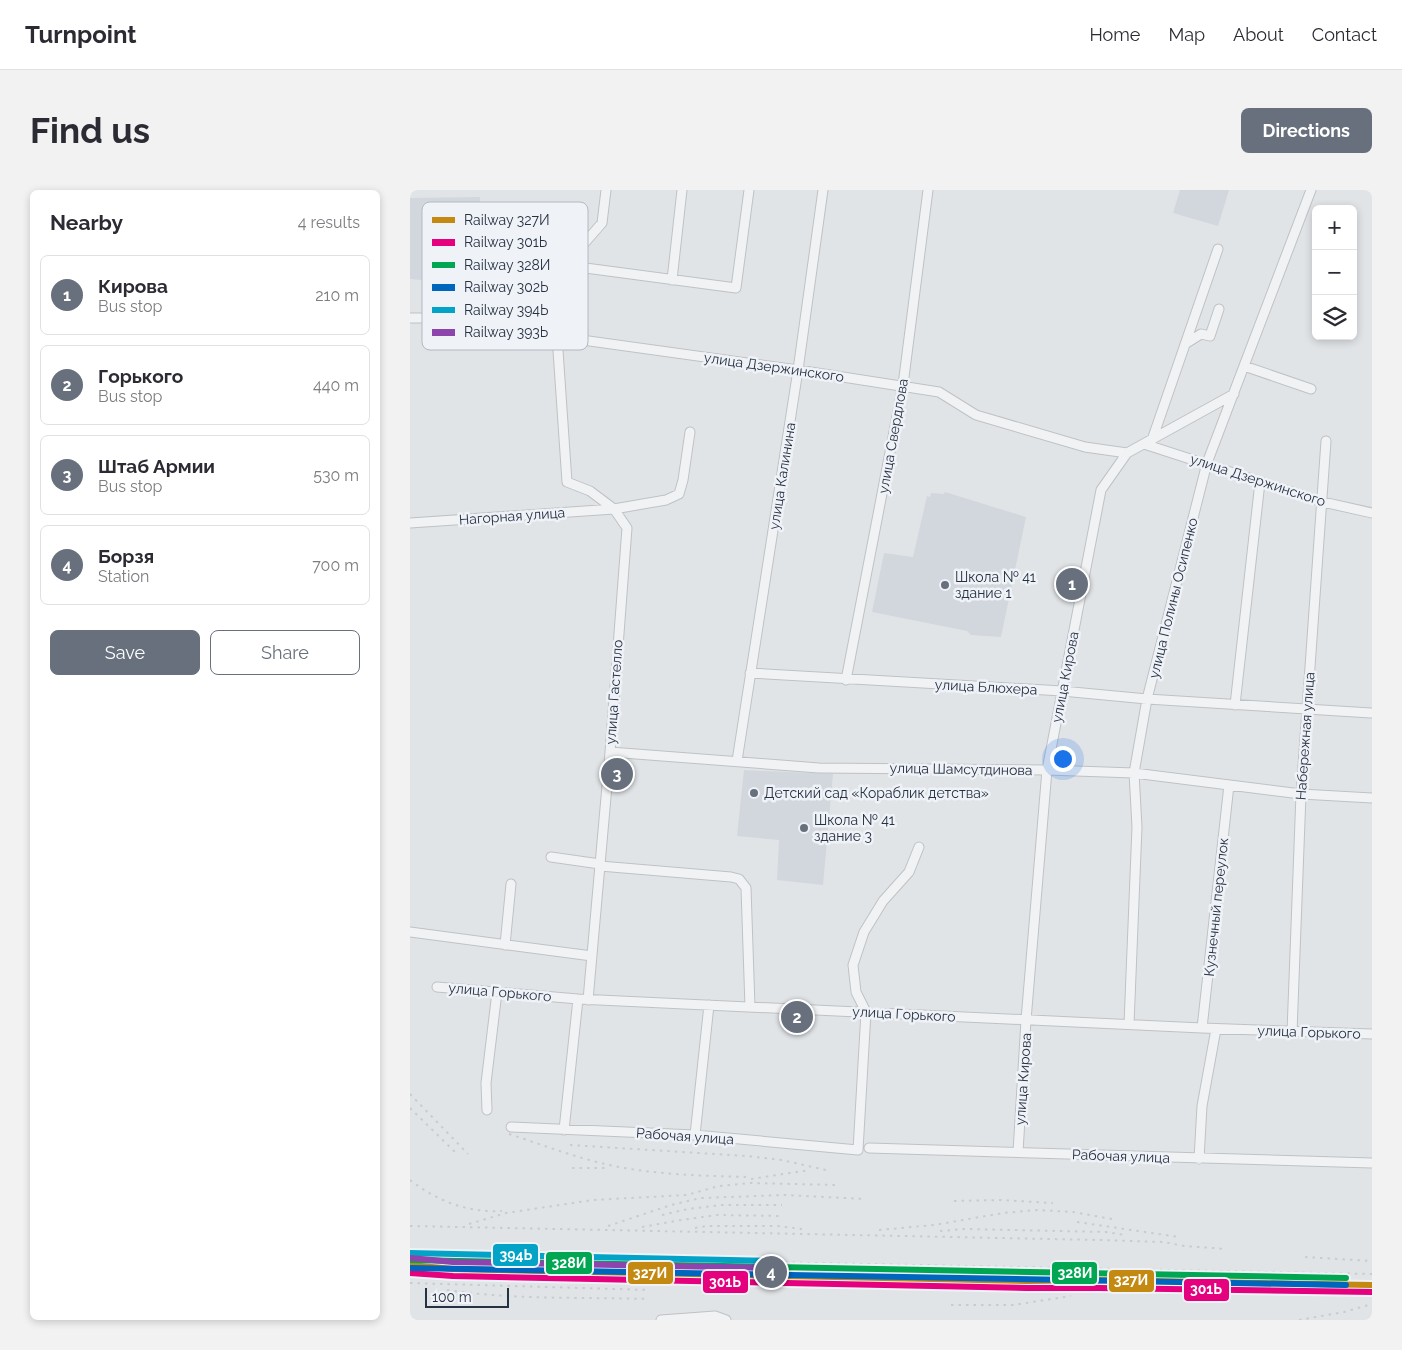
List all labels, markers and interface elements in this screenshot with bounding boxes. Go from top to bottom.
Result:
text: Turnpoint [25,20,137,49]
text: Home [1089,24,1140,45]
text: Map [1168,24,1205,45]
text: About [1233,24,1284,45]
text: Contact [1312,24,1377,45]
button: Directions [1241,108,1372,153]
text: Find us [30,110,150,151]
legend [422,202,588,350]
map controls [1312,205,1357,340]
button: + [1312,205,1357,250]
text: Nearby [50,210,123,235]
text: Railway 327И [464,212,550,228]
text: 4 results [298,213,360,232]
text: Railway 301Ь [464,234,547,250]
button: − [1312,250,1357,295]
text: Railway 328И [464,257,550,273]
text: Кирова [98,275,168,297]
text: Railway 302Ь [464,279,549,295]
text: 1 [63,286,71,305]
text: 210 m [315,286,359,305]
button: layers [1312,295,1357,340]
text: Bus stop [98,297,162,316]
text: Railway 394Ь [464,302,549,318]
text: Railway 393Ь [464,324,548,340]
street label: улица Дзержинского [703,349,845,385]
text: Горького [98,365,183,387]
text: 2 [62,376,72,395]
text: 440 m [313,376,359,395]
street label: улица Свердлова [875,377,911,495]
text: Bus stop [98,387,162,406]
street label: улица Калинина [766,421,798,531]
street label: улица Дзержинского [1188,451,1328,509]
text: Штаб Армии [98,455,215,477]
text: 3 [63,466,71,485]
text: 530 m [313,466,359,485]
text: Bus stop [98,477,162,496]
street label: Нагорная улица [458,504,566,528]
street label: улица Полины Осипенко [1145,516,1201,680]
text: Борзя [98,545,154,567]
text: 4 [62,556,72,575]
text: 700 m [312,556,359,575]
pin: 1 [1056,565,1088,603]
text: Station [98,567,149,586]
place label: Школа № 41 здание 1 [955,569,1036,601]
marker: Школа № 41 здание 1 [939,579,951,591]
button: Save [50,630,200,675]
button: Share [210,630,360,675]
street label: улица Кирова [1048,630,1082,724]
street label: улица Гастелло [602,639,626,745]
street label: Набережная улица [1293,671,1317,801]
street label: улица Блюхера [934,676,1038,698]
your location [1050,746,1076,772]
pin: 3 [601,755,633,793]
street label: улица Шамсутдинова [889,760,1033,778]
place label: Детский сад «Кораблик детства» [764,785,989,801]
marker: Детский сад «Кораблик детства» [748,787,760,799]
place label: Школа № 41 здание 3 [814,812,895,844]
marker: Школа № 41 здание 3 [798,822,810,834]
street label: Кузнечный переулок [1201,837,1231,977]
street label: улица Горького [448,980,552,1004]
pin: 2 [781,998,813,1036]
street label: улица Горького [852,1003,956,1025]
street label: улица Горького [1257,1022,1361,1042]
street label: улица Кирова [1012,1032,1034,1126]
street label: Рабочая улица [636,1125,734,1147]
street label: Рабочая улица [1072,1146,1170,1166]
line badge: 394Ь [492,1243,539,1267]
text: 394Ь [500,1247,533,1263]
line badge: 328И [545,1251,593,1275]
pin: 4 [755,1253,787,1291]
text: 328И [552,1255,586,1271]
line badge: 327И [627,1261,674,1285]
line badge: 328И [1051,1261,1098,1285]
text: 327И [633,1265,667,1281]
text: 328И [1058,1265,1092,1281]
line badge: 327И [1108,1269,1155,1293]
line badge: 301Ь [702,1270,749,1294]
text: 327И [1114,1272,1148,1288]
text: 301Ь [709,1274,741,1290]
line badge: 301Ь [1183,1278,1230,1302]
text: 301Ь [1190,1281,1222,1297]
scale bar [425,1285,509,1308]
text: 100 m [432,1289,472,1305]

